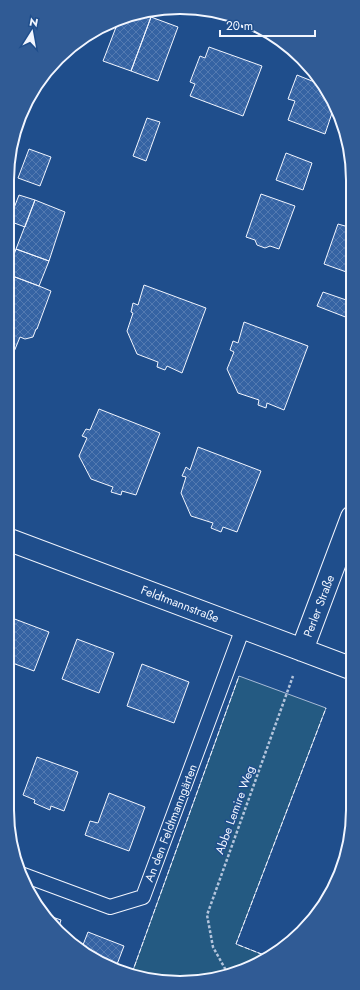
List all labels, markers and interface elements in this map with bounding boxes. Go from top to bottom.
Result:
north arrow [12,12,52,52]
scale bar [220,12,315,38]
text: N [28,13,40,31]
text: 20 m [226,17,253,35]
street label: Perler Straße [299,572,339,640]
street label: Feldtmannstraße [138,581,222,627]
street label: An den Feldtmanngärten [140,761,202,885]
street label: Abbe Lemire Weg [211,763,259,857]

